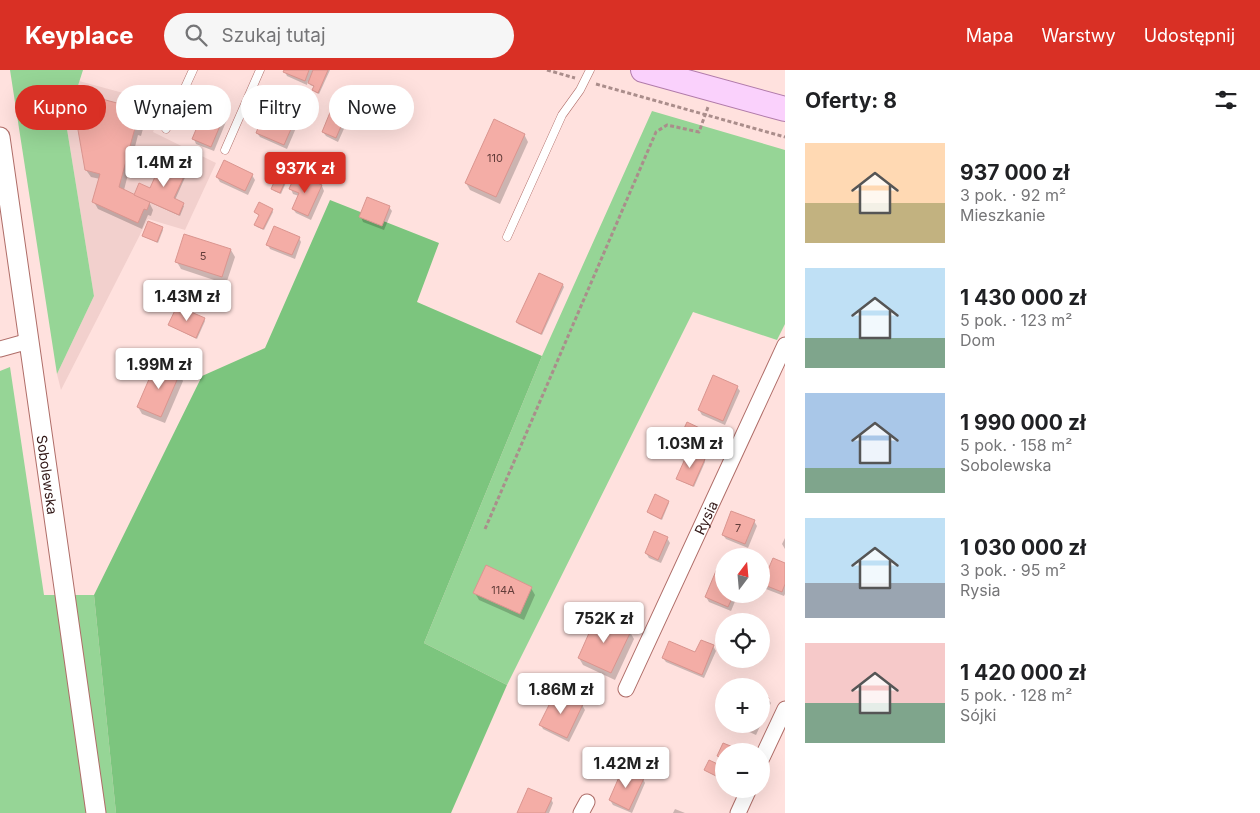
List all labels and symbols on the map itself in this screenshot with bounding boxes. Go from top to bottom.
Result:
pin: 1.4M zł [118,146,210,188]
house number: 110 [487,151,503,165]
pin: 937K zł [259,152,351,194]
house number: 5 [200,249,207,263]
pin: 1.43M zł [135,280,239,322]
pin: 1.99M zł [107,348,211,390]
pin: 1.03M zł [638,426,742,469]
street label: Sobolewska [34,434,62,515]
street label: Rysia [690,498,720,537]
house number: 7 [735,521,741,535]
north arrow [715,548,770,602]
house number: 114А [491,583,515,597]
pin: 752K zł [558,602,650,644]
pin: 1.86M zł [509,672,613,715]
pin: 1.42M zł [574,746,678,789]

